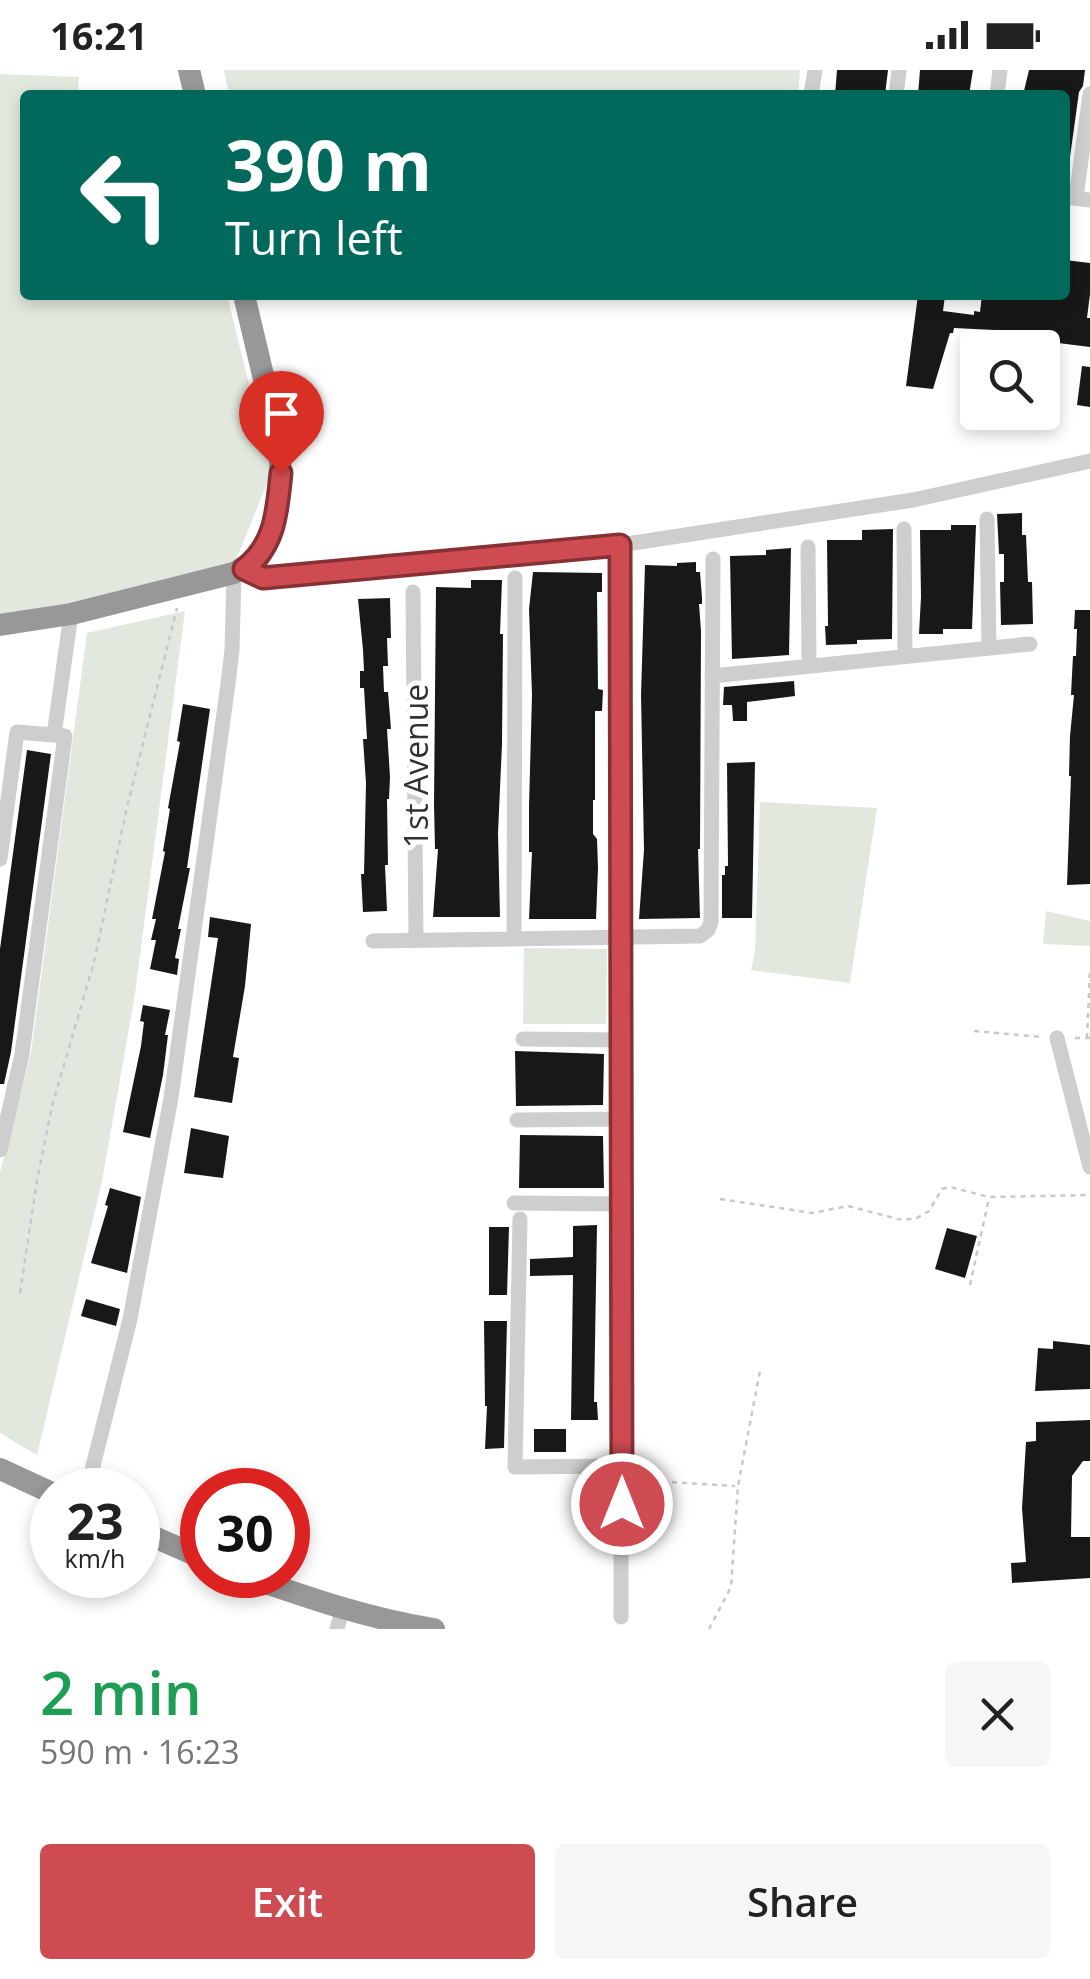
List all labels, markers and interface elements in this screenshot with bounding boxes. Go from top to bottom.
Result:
text: 16:21 [50,9,148,61]
text: 390 m [225,116,432,212]
icon: left [60,130,190,260]
text: Turn left [225,207,403,268]
map controls [960,330,1060,430]
button: search [960,330,1060,430]
pin [239,371,324,474]
icon: arrive [254,386,309,441]
street label: 1st Avenue [394,684,437,848]
position arrow [570,1452,674,1556]
speed limit sign: 30 [180,1468,310,1598]
text: 23 [66,1487,124,1555]
text: km/h [65,1541,125,1575]
text: 2 min [40,1651,202,1733]
button: close [945,1662,1050,1767]
text: 590 m · 16:23 [40,1730,239,1773]
button: Exit [40,1844,535,1959]
button: Share [555,1844,1050,1959]

